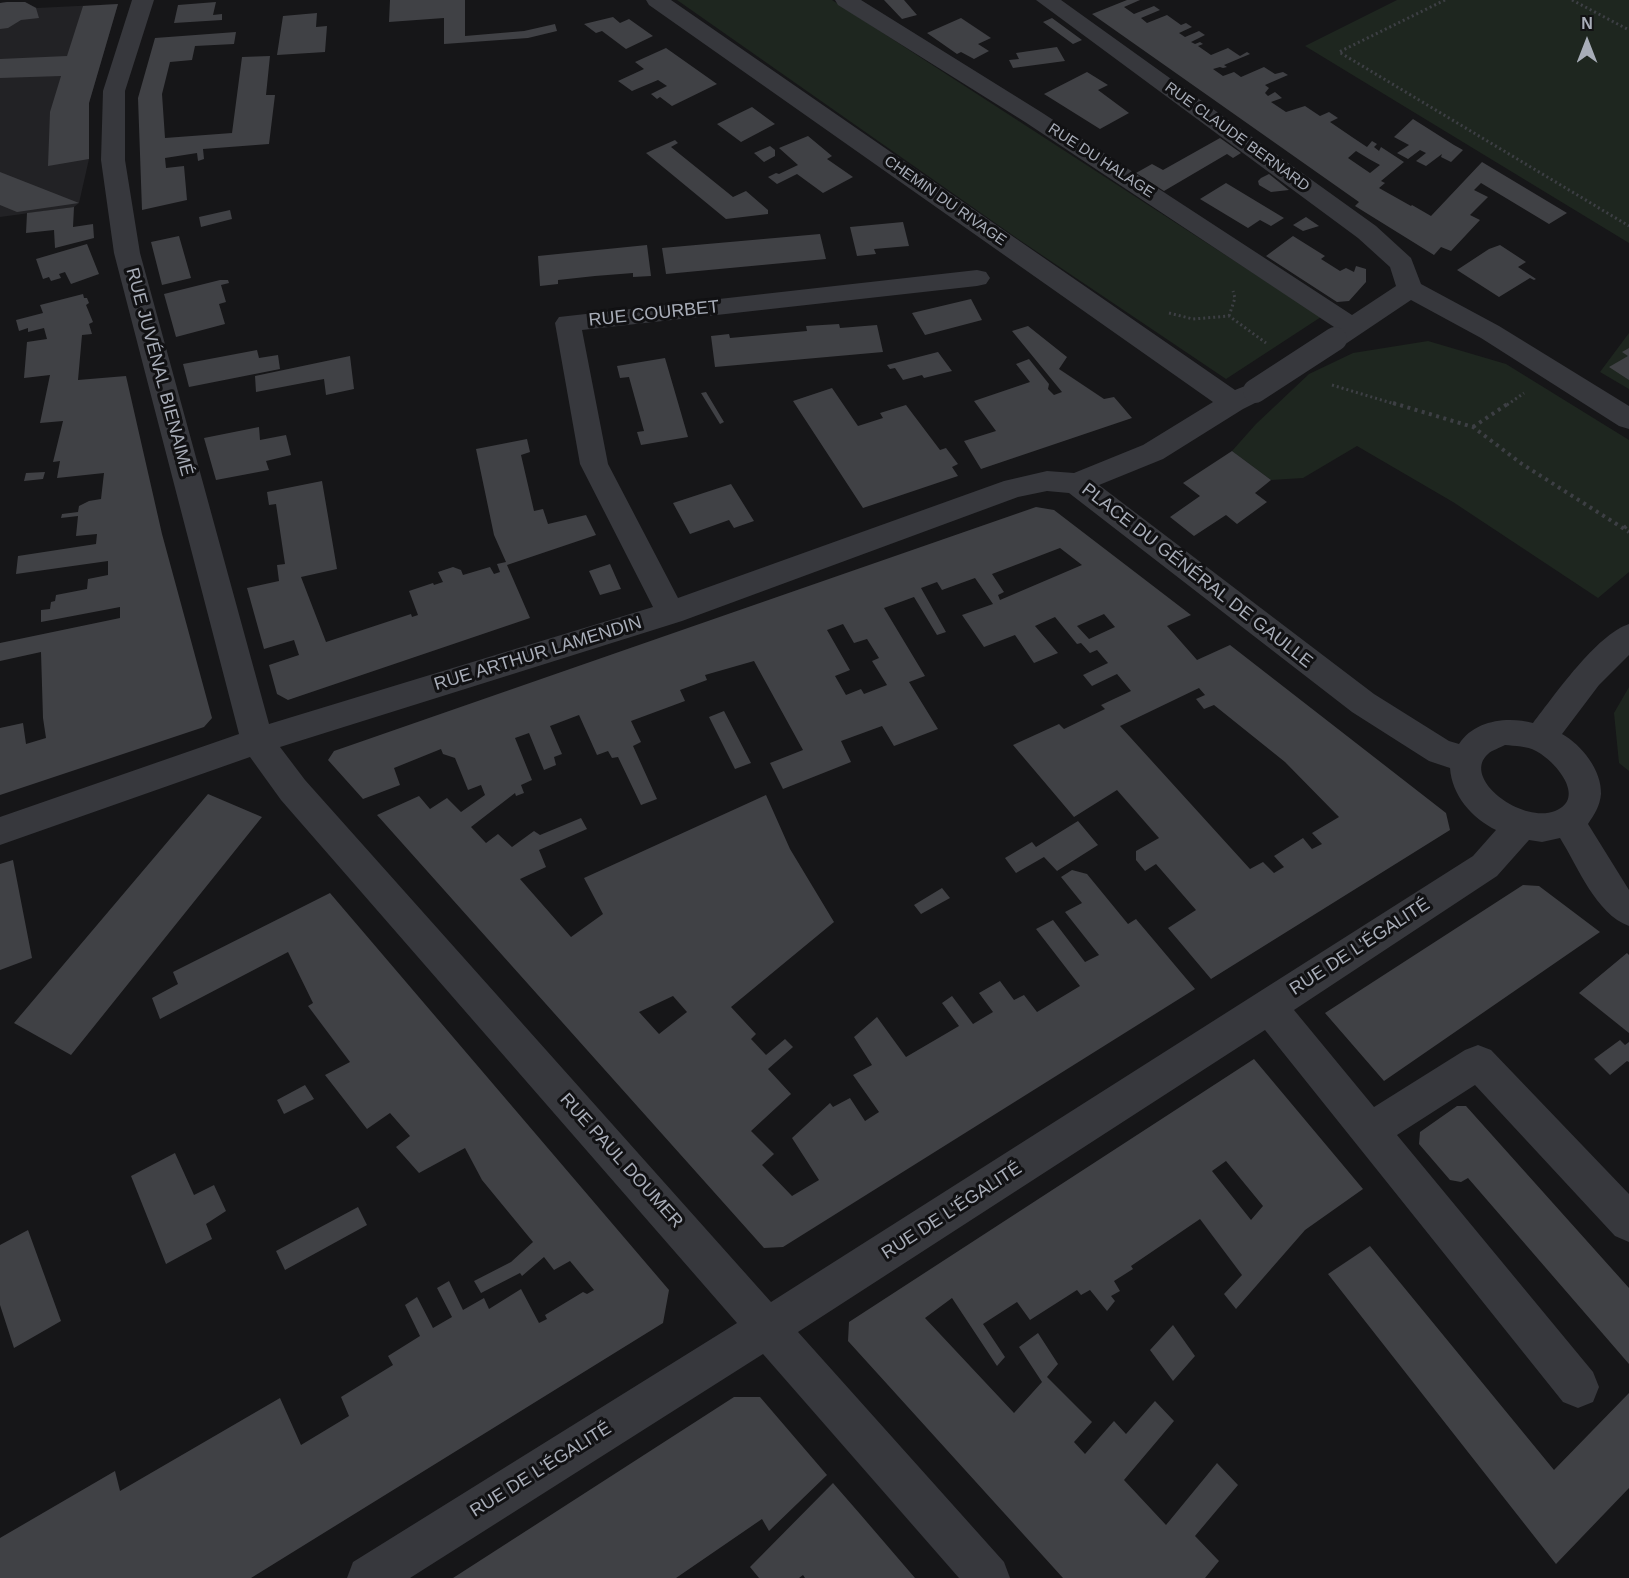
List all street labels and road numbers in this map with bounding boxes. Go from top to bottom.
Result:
street label: RUE CLAUDE BERNARD [1161,79,1313,195]
street label: RUE DU HALAGE [1045,120,1157,202]
street label: CHEMIN DU RIVAGE [881,152,1009,250]
street label: RUE JUVÉNAL BIENAIMÉ [121,265,197,479]
street label: RUE COURBET [588,296,720,332]
street label: PLACE DU GÉNÉRAL DE GAULLE [1077,479,1317,673]
street label: RUE ARTHUR LAMENDIN [432,612,644,696]
street label: RUE DE L'ÉGALITÉ [1286,894,1434,1000]
street label: RUE PAUL DOUMER [555,1089,687,1233]
street label: RUE DE L'ÉGALITÉ [878,1158,1026,1264]
street label: RUE DE L'ÉGALITÉ [466,1418,616,1522]

